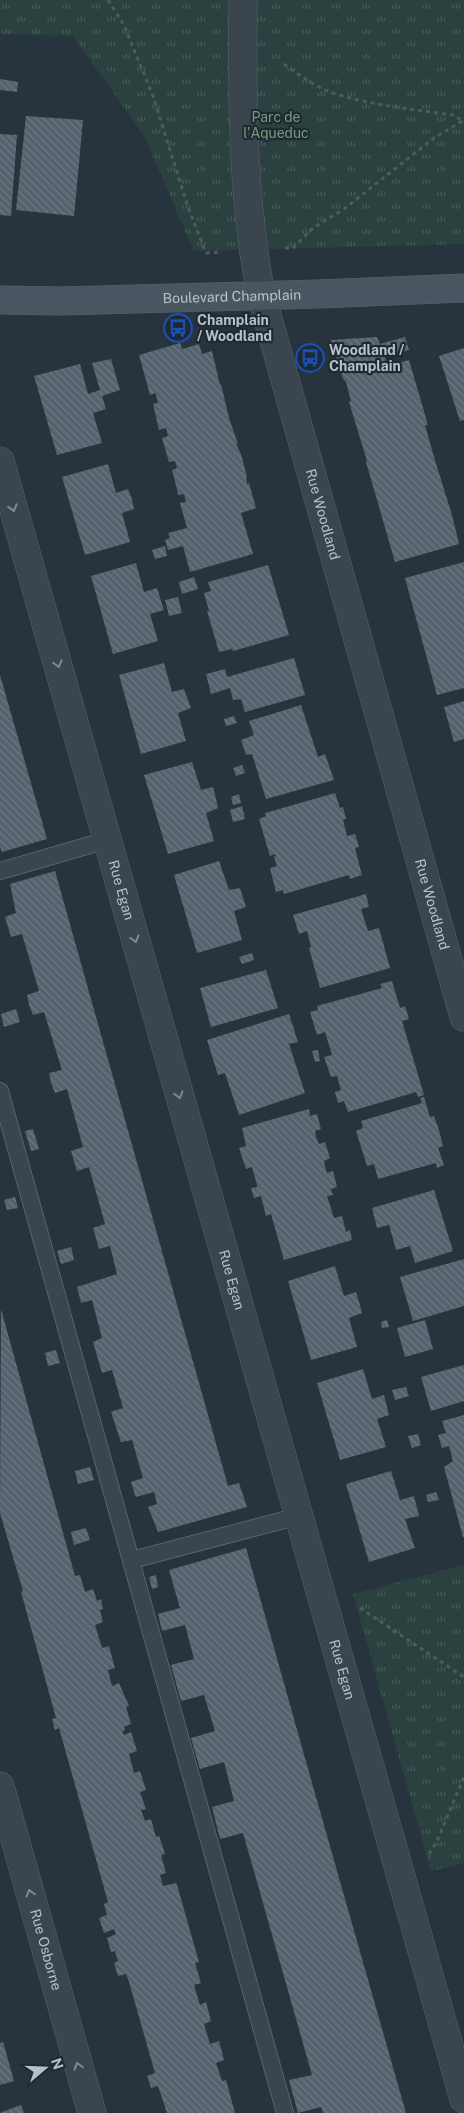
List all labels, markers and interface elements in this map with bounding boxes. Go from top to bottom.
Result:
park label: Parc de l'Aqueduc [243,109,309,141]
street label: Boulevard Champlain [162,286,301,306]
place label: Champlain / Woodland [197,312,272,344]
bus stop icon: Champlain / Woodland [163,313,193,343]
place label: Woodland / Champlain [329,342,405,374]
bus stop icon: Woodland / Champlain [295,343,325,373]
street label: Rue Woodland [302,467,343,562]
one-way arrow [8,503,18,511]
one-way arrow [52,660,62,668]
street label: Rue Woodland [412,857,453,952]
street label: Rue Egan [105,858,138,922]
one-way arrow [129,934,139,942]
one-way arrow [173,1091,184,1099]
street label: Rue Egan [216,1248,248,1312]
street label: Rue Egan [326,1638,358,1701]
one-way arrow [25,1888,36,1897]
street label: Rue Osborne [27,1907,65,1992]
north arrow [20,2043,70,2093]
text: N [48,2056,67,2072]
one-way arrow [74,2062,84,2071]

